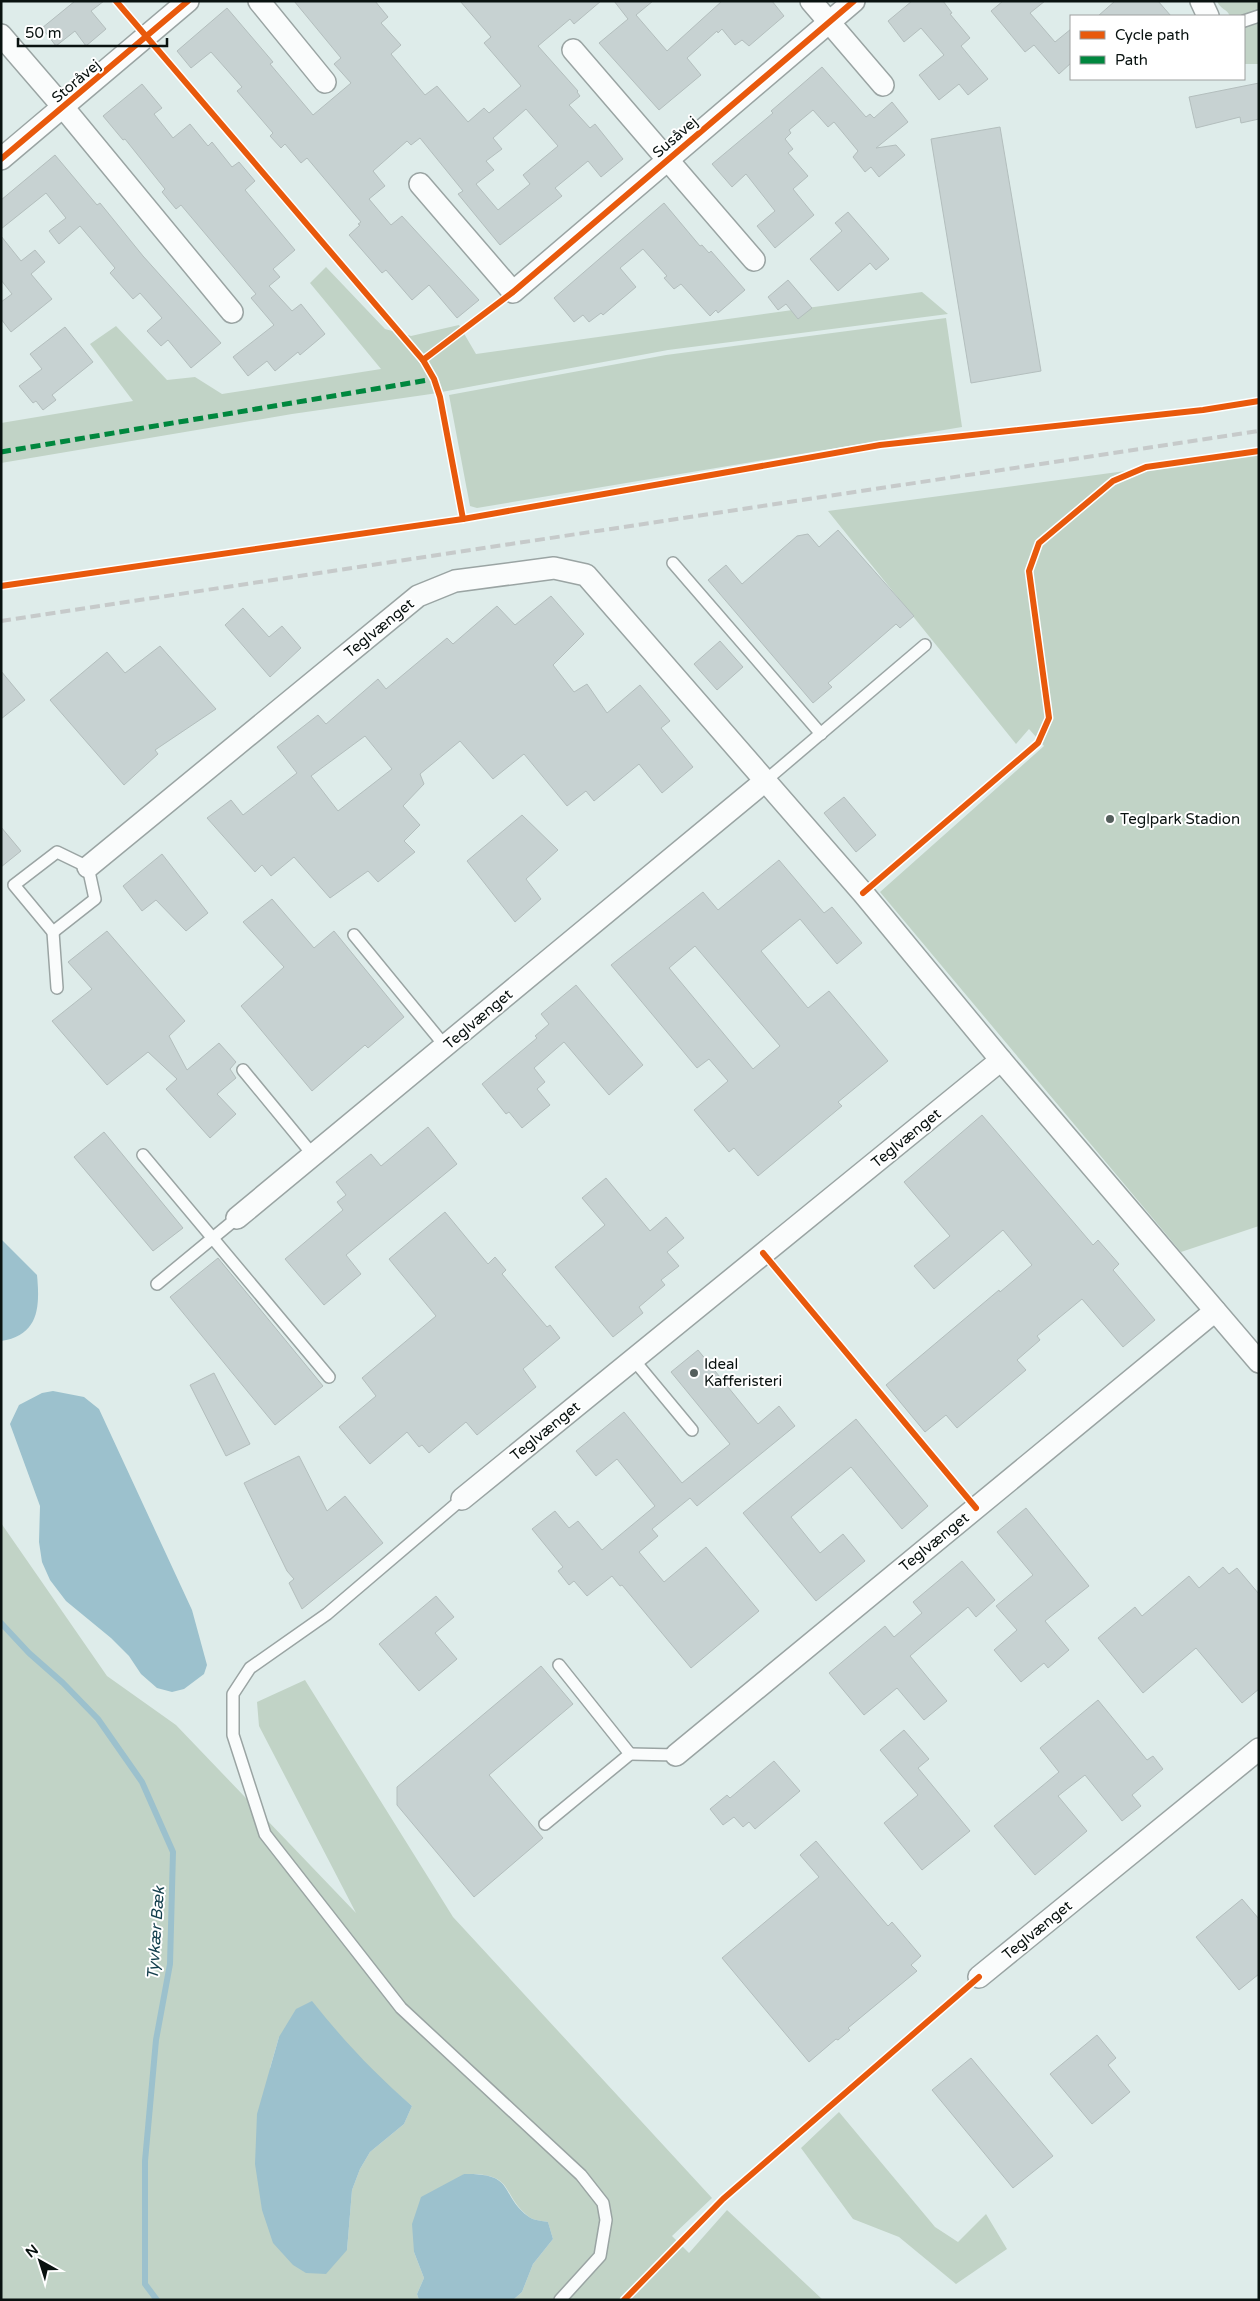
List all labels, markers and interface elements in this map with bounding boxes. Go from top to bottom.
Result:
scale bar [18,15,166,47]
legend [1070,15,1245,80]
text: 50 m [25,24,62,42]
text: Cycle path [1115,26,1189,44]
text: Path [1115,51,1148,69]
street label: Storåvej [48,56,104,106]
street label: Susåvej [649,113,701,161]
street label: Teglvænget [341,594,418,661]
place label: Teglpark Stadion [1120,810,1240,828]
marker: Teglpark Stadion [1104,813,1116,825]
street label: Teglvænget [440,985,516,1053]
street label: Teglvænget [868,1104,945,1171]
place label: Ideal Kafferisteri [704,1355,782,1390]
marker: Ideal Kafferisteri [688,1367,700,1379]
street label: Teglvænget [507,1397,584,1464]
street label: Teglvænget [896,1508,973,1575]
water label: Tyvkær Bæk [143,1884,169,1980]
street label: Teglvænget [999,1896,1076,1963]
north arrow [15,2236,65,2286]
text: N [22,2241,42,2261]

